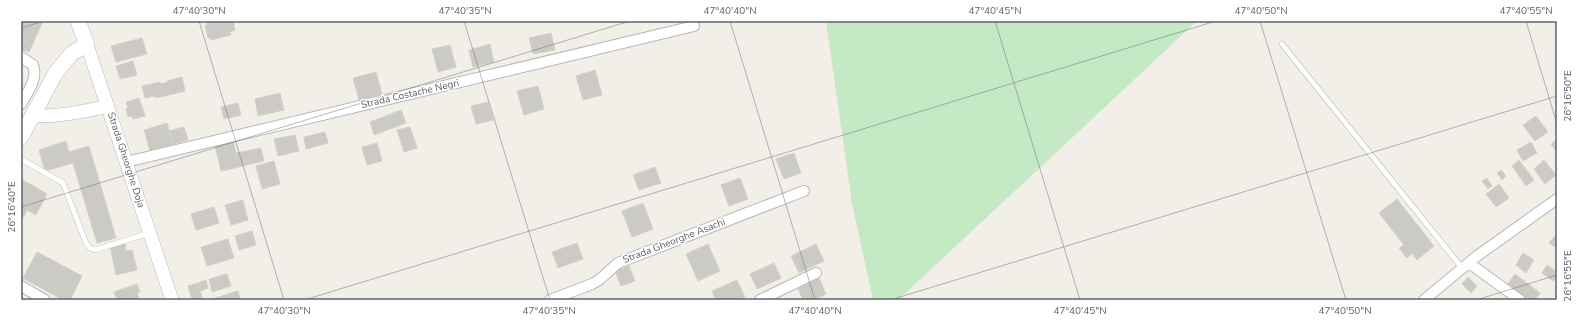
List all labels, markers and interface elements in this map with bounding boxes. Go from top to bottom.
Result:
text: 47°40'30"N [172,4,226,18]
text: 47°40'35"N [438,4,492,18]
text: 47°40'40"N [703,4,757,18]
text: 47°40'45"N [968,4,1022,18]
text: 47°40'50"N [1234,4,1288,18]
text: 47°40'55"N [1499,4,1553,18]
text: 26°16'50"E [1561,70,1575,122]
street label: Strada Costache Negri [360,76,460,112]
street label: Strada Gheorghe Doja [104,110,148,210]
text: 26°16'40"E [5,181,19,233]
street label: Strada Gheorghe Asachi [621,215,727,267]
text: 26°16'55"E [1561,250,1575,302]
text: 47°40'30"N [257,304,311,318]
text: 47°40'35"N [522,304,576,318]
text: 47°40'40"N [788,304,842,318]
text: 47°40'45"N [1053,304,1107,318]
text: 47°40'50"N [1318,304,1372,318]

